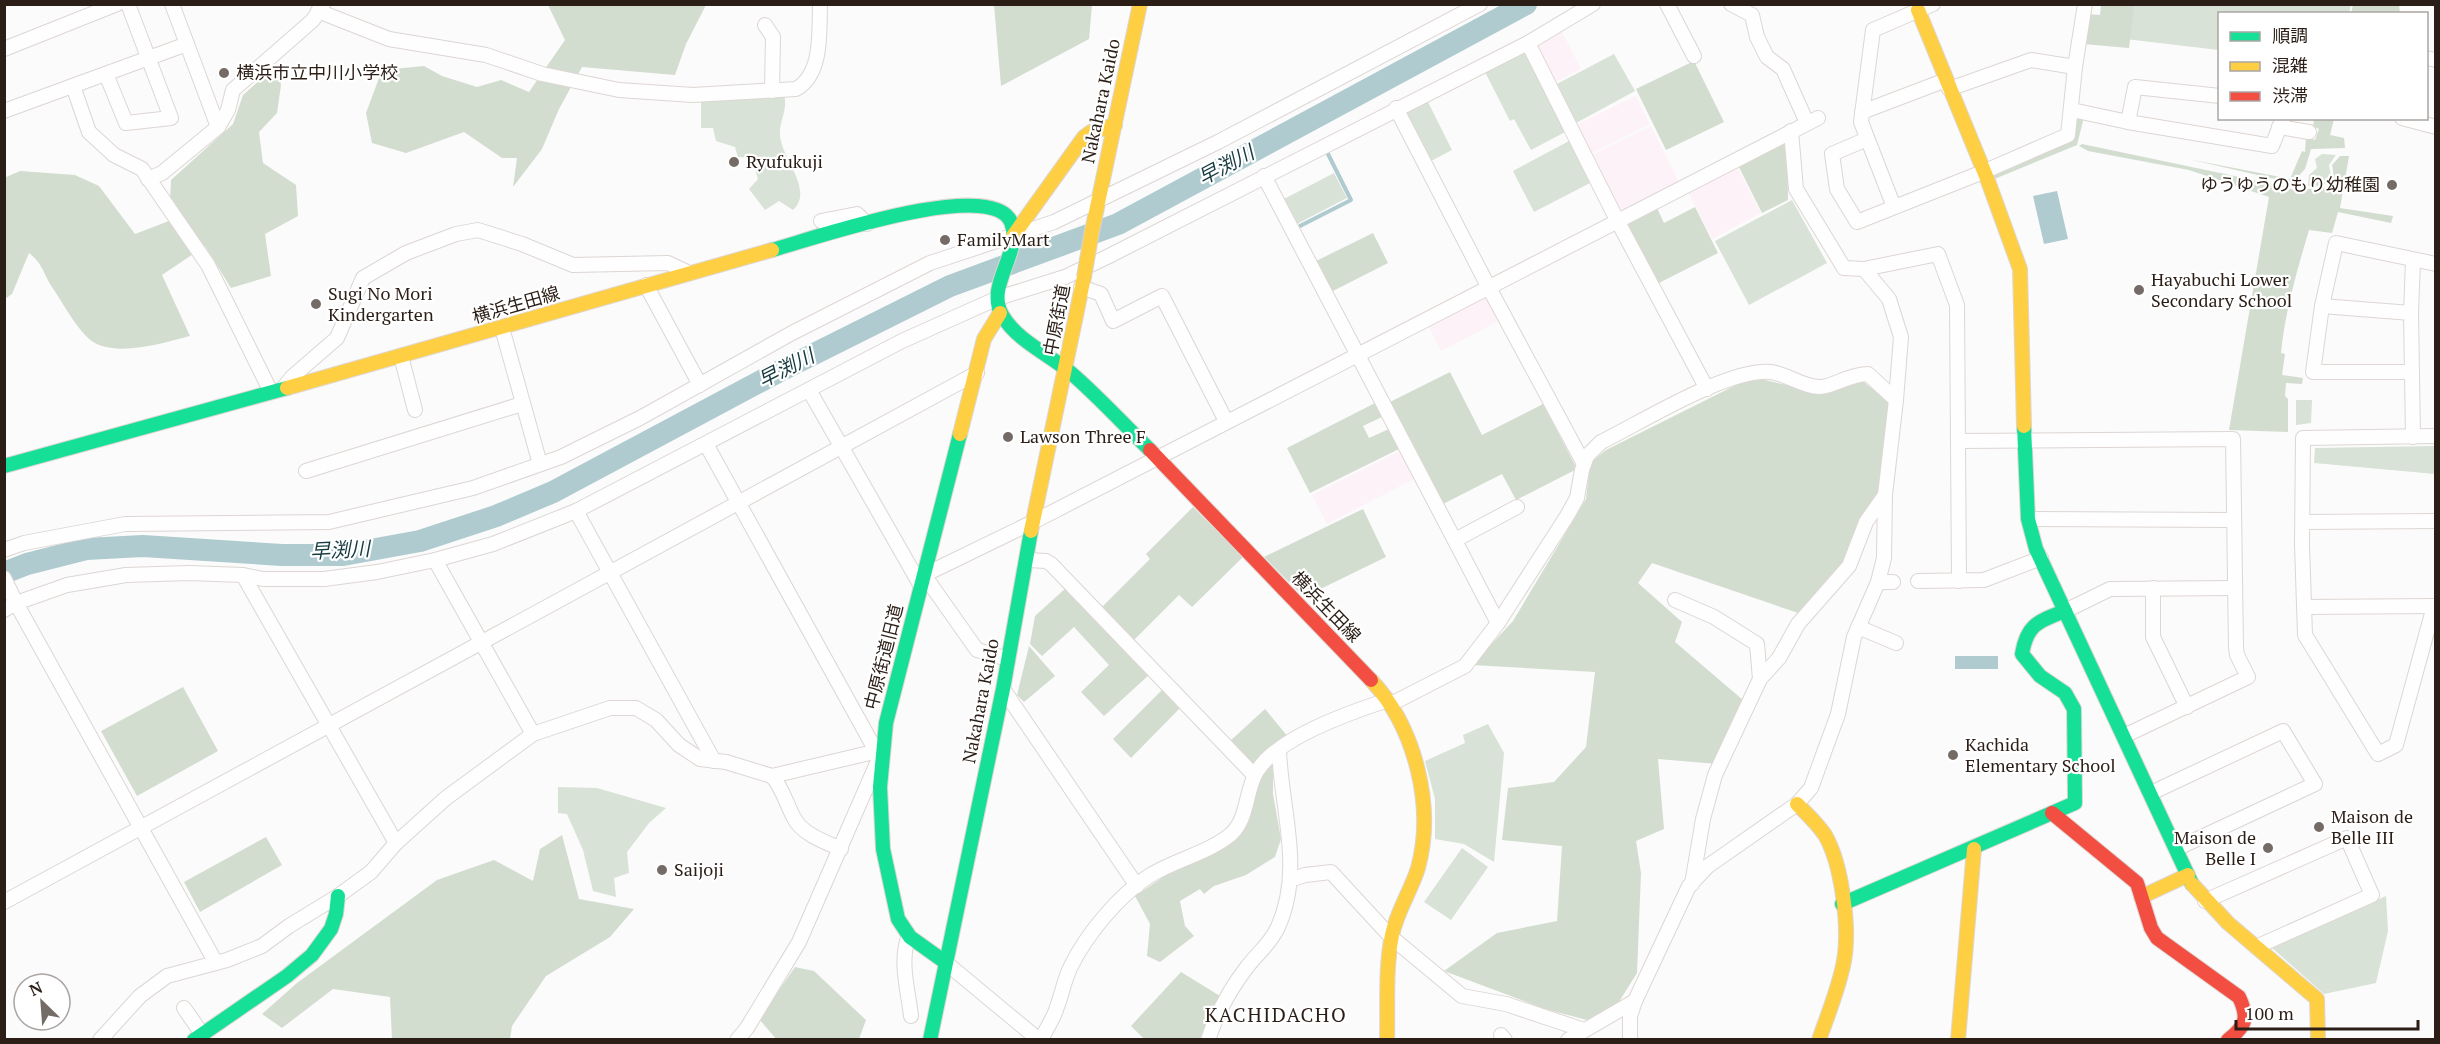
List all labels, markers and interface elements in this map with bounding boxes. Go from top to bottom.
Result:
legend [2218,12,2428,120]
text: 順調 [2272,23,2308,47]
street label: Nakahara Kaido [1075,36,1125,165]
text: 混雑 [2272,53,2308,77]
place label: 横浜市立中川小学校 [236,60,398,84]
marker: 横浜市立中川小学校 [217,66,231,80]
text: 渋滞 [2272,83,2308,107]
water label: 早渕川 [1193,138,1260,191]
place label: Ryufukuji [746,149,823,173]
marker: Ryufukuji [727,155,741,169]
place label: ゆうゆうのもり幼稚園 [2200,172,2380,196]
marker: ゆうゆうのもり幼稚園 [2385,178,2399,192]
place label: FamilyMart [957,227,1050,251]
marker: FamilyMart [938,233,952,247]
place label: Hayabuchi Lower Secondary School [2151,267,2292,312]
street label: 横浜生田線 [469,280,562,328]
place label: Sugi No Mori Kindergarten [328,281,434,326]
street label: 中原街道 [1037,282,1075,357]
marker: Hayabuchi Lower Secondary School [2132,283,2146,297]
marker: Sugi No Mori Kindergarten [309,297,323,311]
water label: 早渕川 [753,341,820,393]
place label: Lawson Three F [1020,424,1146,448]
marker: Lawson Three F [1001,430,1015,444]
water label: 早渕川 [309,534,373,565]
street label: 横浜生田線 [1287,566,1367,647]
street label: 中原街道旧道 [858,601,908,712]
street label: Nakahara Kaido [956,636,1004,765]
place label: Kachida Elementary School [1965,732,2116,777]
marker: Kachida Elementary School [1946,748,1960,762]
place label: Maison de Belle III [2331,804,2413,849]
marker: Maison de Belle III [2312,820,2326,834]
place label: Maison de Belle I [2174,825,2256,870]
marker: Maison de Belle I [2261,841,2275,855]
place label: Saijoji [674,857,724,881]
marker: Saijoji [655,863,669,877]
north arrow [12,972,72,1032]
text: N [26,976,46,1001]
scale bar [2236,993,2418,1031]
district label: KACHIDACHO [1205,1001,1347,1028]
text: 100 m [2245,1001,2294,1025]

